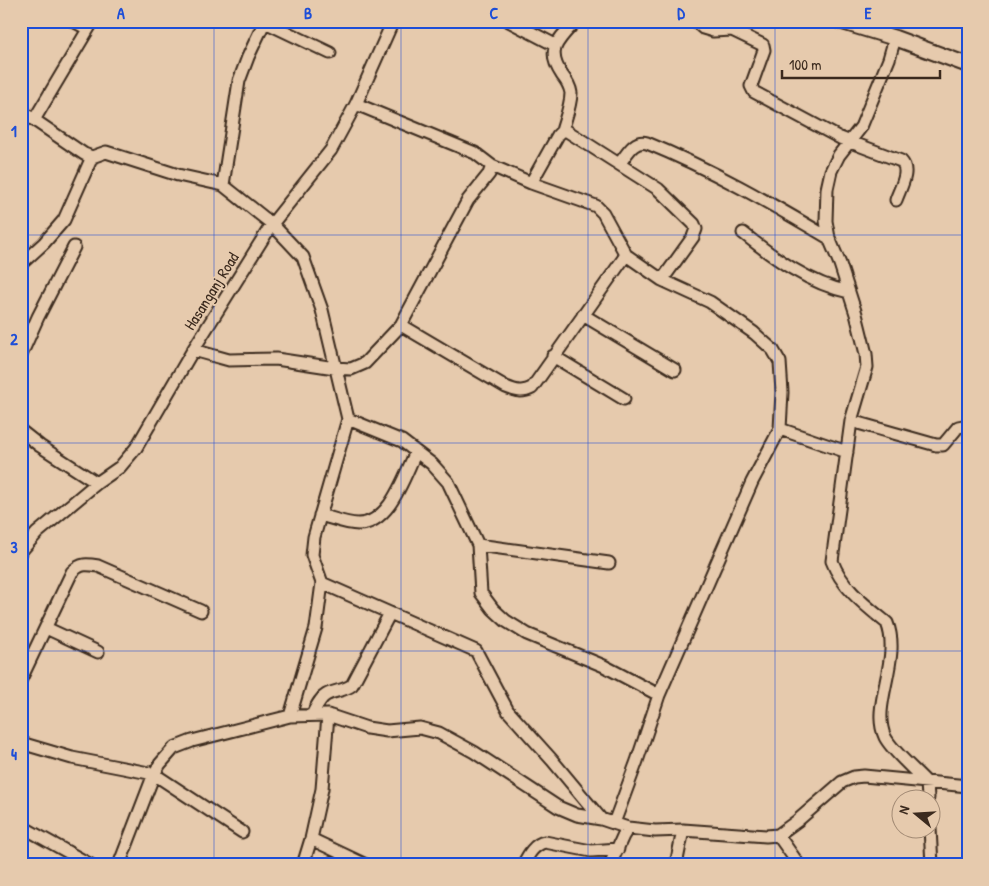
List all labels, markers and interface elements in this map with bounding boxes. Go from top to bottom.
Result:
text: A [117,2,125,24]
text: B [304,2,312,24]
text: C [490,2,499,24]
text: D [677,2,685,24]
text: E [864,2,872,24]
scale bar [782,48,939,80]
text: 100 m [789,54,822,75]
text: 1 [11,120,17,142]
street label: Hasanganj Road [178,248,244,334]
text: 2 [10,328,18,350]
text: 3 [10,536,18,558]
text: 4 [11,743,17,765]
north arrow [892,788,942,838]
text: N [893,803,914,816]

